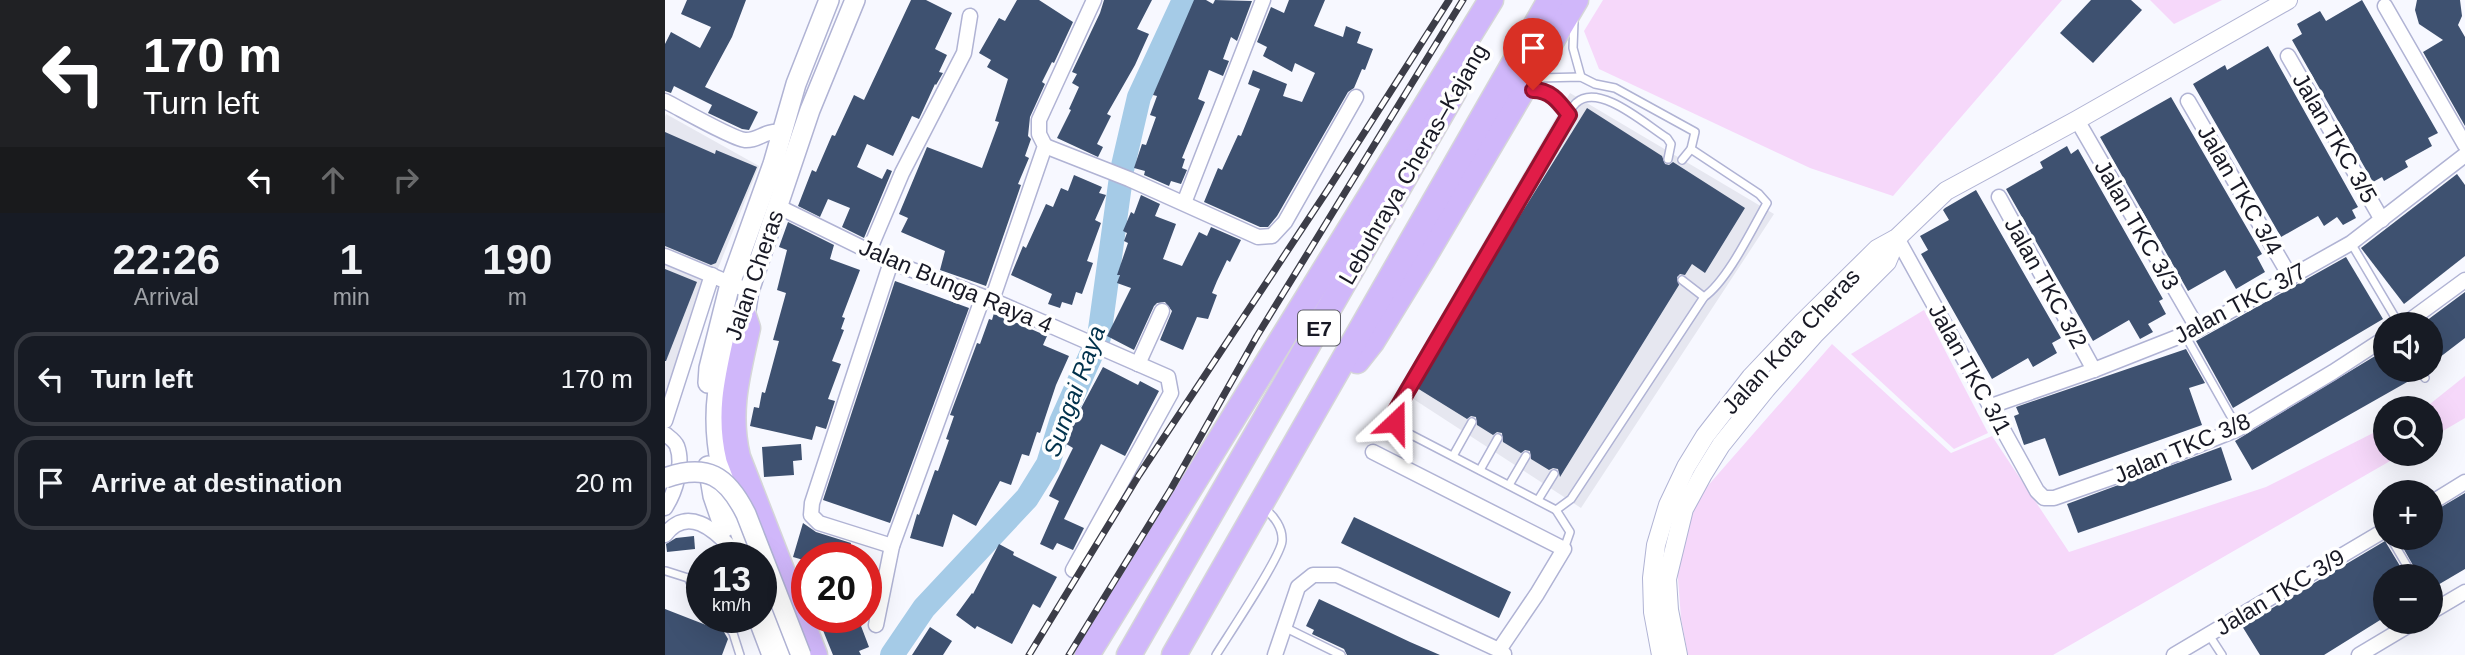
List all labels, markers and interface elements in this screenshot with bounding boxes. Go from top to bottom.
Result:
pin [1503,18,1563,90]
icon: left [28,28,119,119]
text: 170 m [143,28,282,82]
icon: arrive [1514,29,1552,67]
street label: Lebuhraya Cheras–Kajang [1333,39,1493,289]
street label: Jalan TKC 3/5 [2287,69,2383,207]
text: Turn left [143,85,259,121]
street label: Jalan TKC 3/4 [2192,121,2288,260]
street label: Jalan TKC 3/3 [2089,156,2185,294]
icon: left [241,161,279,199]
icon: ahead [314,161,352,199]
icon: right [387,161,425,199]
street label: Jalan Cheras [720,207,788,343]
street label: Jalan TKC 3/2 [1999,213,2093,353]
street label: Jalan Bunga Raya 4 [856,234,1057,339]
text: 22:26 [113,236,220,283]
text: 1 [339,236,363,283]
text: 190 [482,236,552,283]
street label: Jalan TKC 3/7 [2170,257,2310,349]
street label: Jalan Kota Cheras [1717,263,1865,419]
text: Arrival [134,284,199,310]
text: min [333,284,370,310]
text: m [508,284,527,310]
street label: Jalan TKC 3/1 [1923,299,2017,439]
road number: E7 [1298,310,1340,346]
map controls [2373,312,2443,634]
button: sound [2373,312,2443,382]
water label: Sungai Raya [1038,322,1110,460]
icon: left [32,360,70,398]
text: Turn left [91,364,193,394]
text: 170 m [561,364,633,394]
position arrow [1358,385,1432,459]
button: search [2373,396,2443,466]
street label: Jalan TKC 3/8 [2110,408,2254,488]
icon: arrive [32,464,70,502]
text: Arrive at destination [91,468,342,498]
text: 20 m [575,468,633,498]
button: + [2373,480,2443,550]
speed limit sign: 20 [791,542,882,633]
street label: Jalan TKC 3/9 [2211,543,2349,641]
text: 13 [712,559,751,598]
button: − [2373,564,2443,634]
text: km/h [712,595,751,615]

